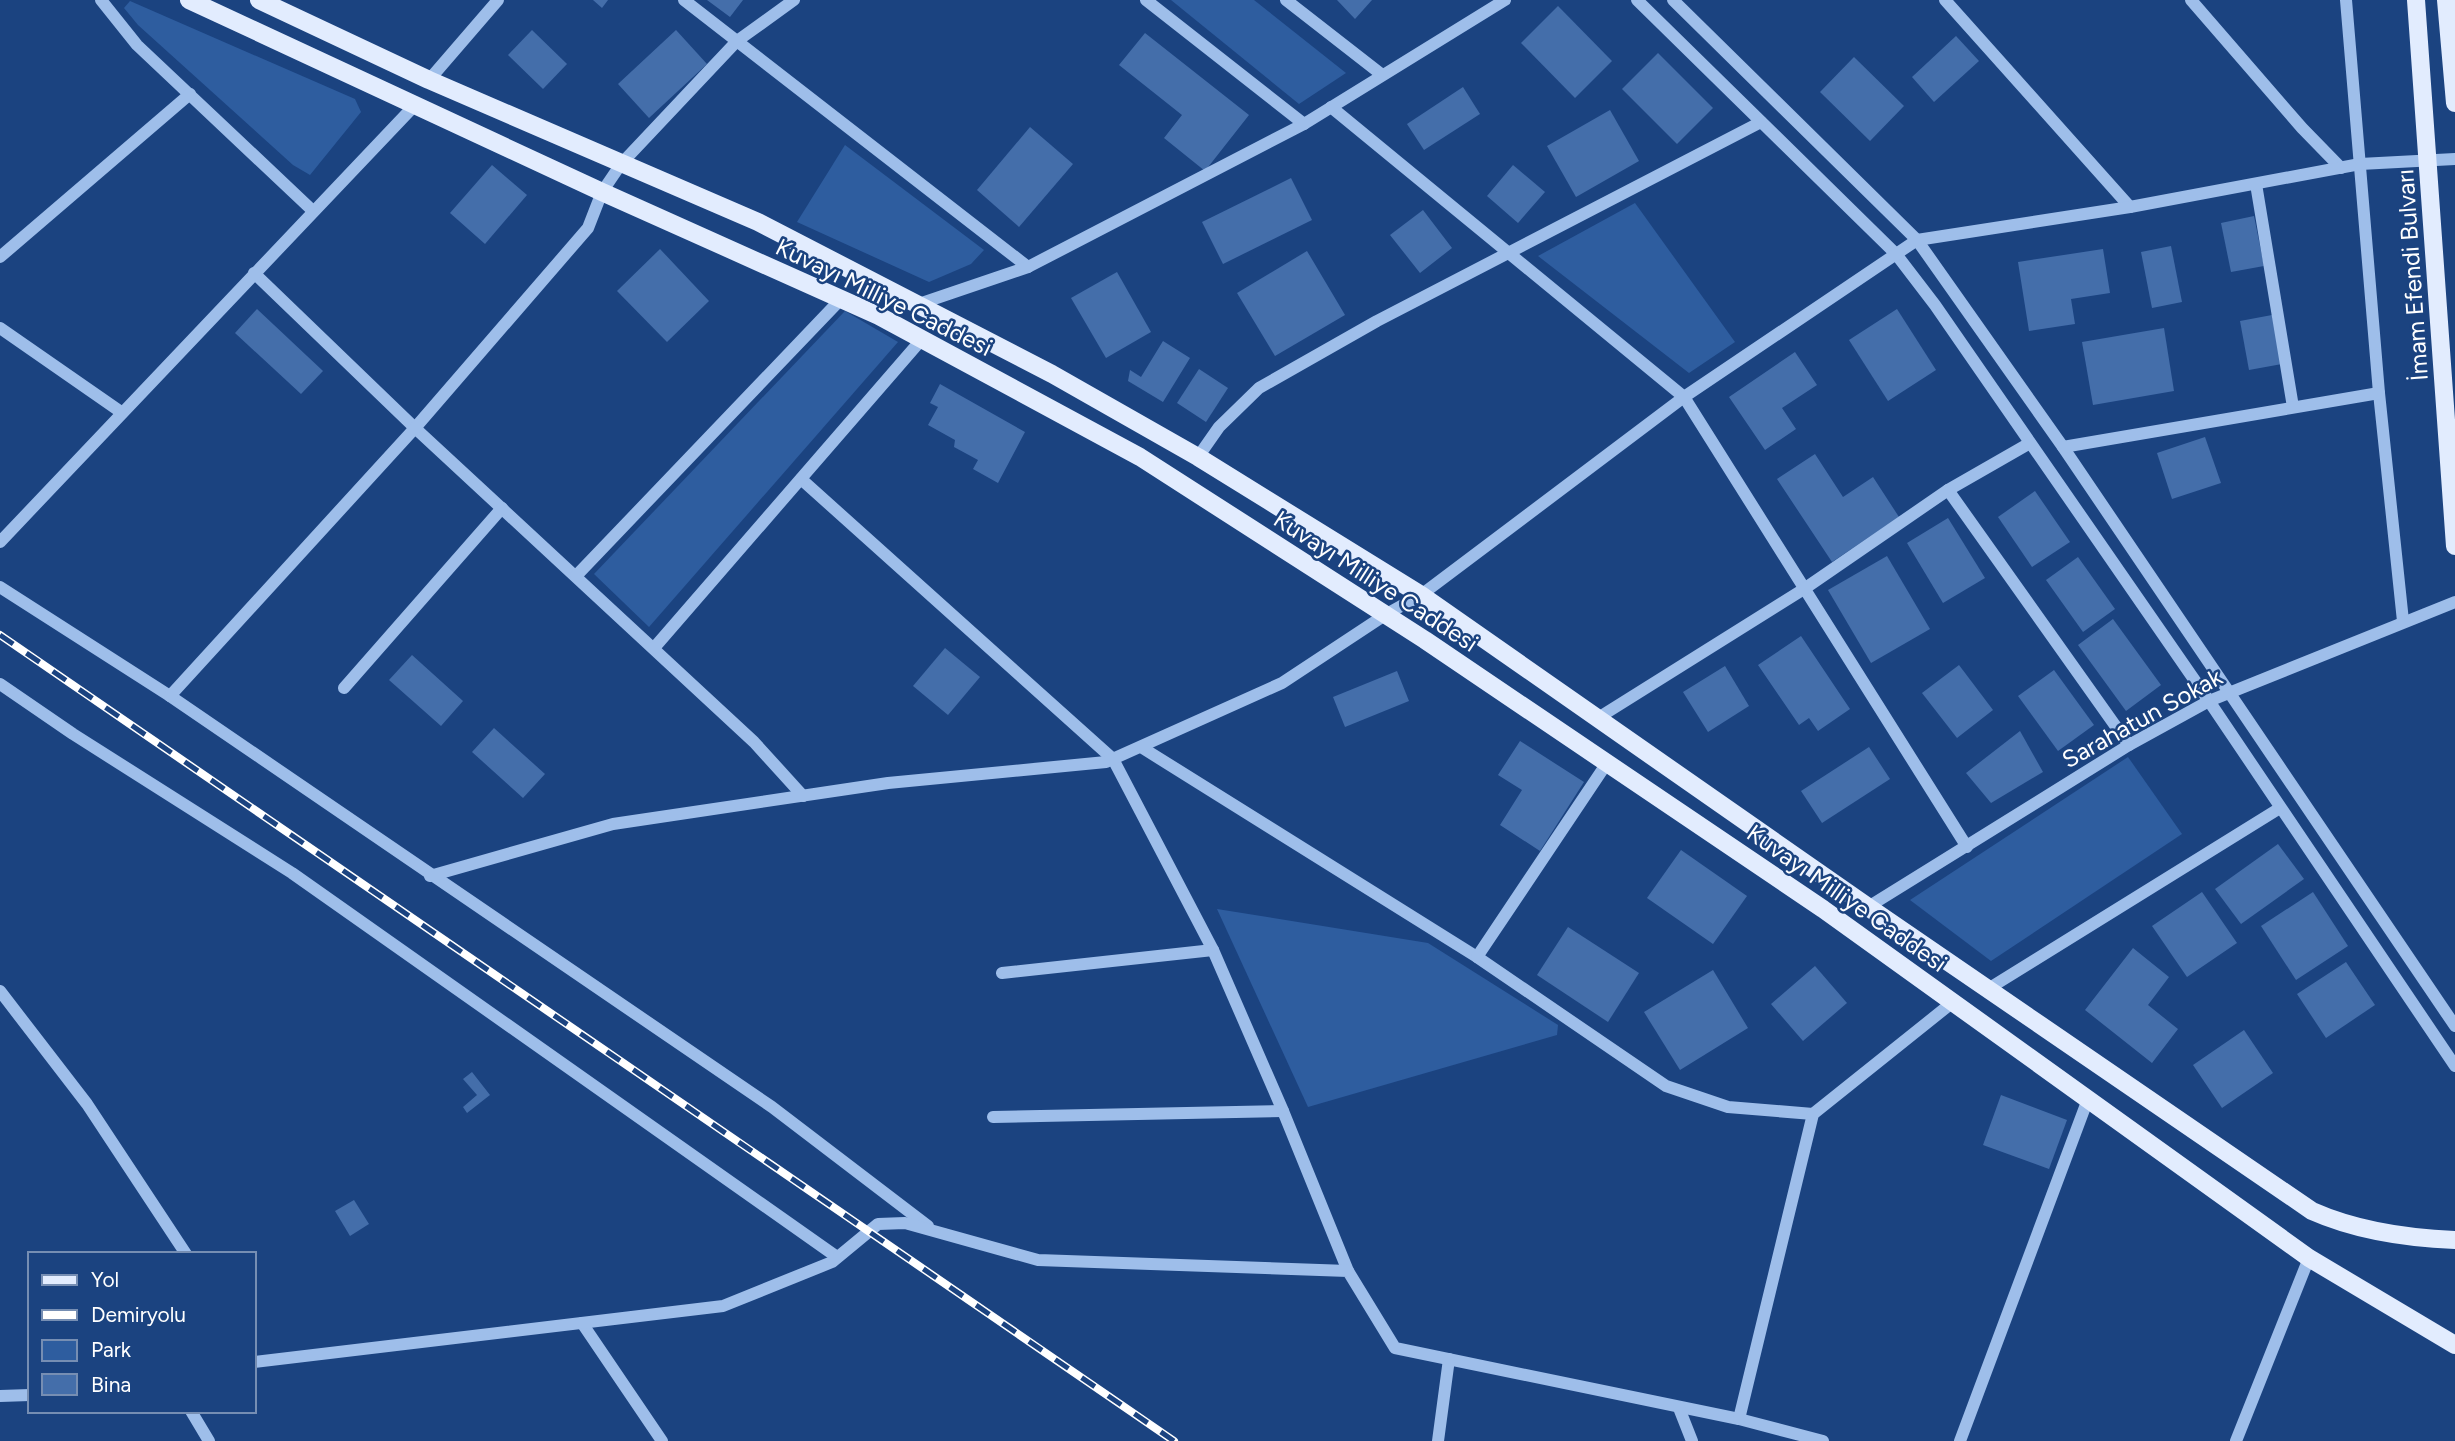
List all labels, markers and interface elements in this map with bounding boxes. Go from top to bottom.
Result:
street label: İmam Efendi Bulvarı [2390,168,2434,382]
street label: Kuvayı Milliye Caddesi [771,232,997,362]
street label: Kuvayı Milliye Caddesi [1269,504,1483,658]
street label: Sarahatun Sokak [2057,662,2227,774]
street label: Kuvayı Milliye Caddesi [1741,818,1953,978]
legend [28,1252,256,1413]
text: Yol [91,1267,119,1292]
text: Demiryolu [91,1302,186,1327]
text: Park [91,1337,132,1362]
text: Bina [91,1372,131,1397]

